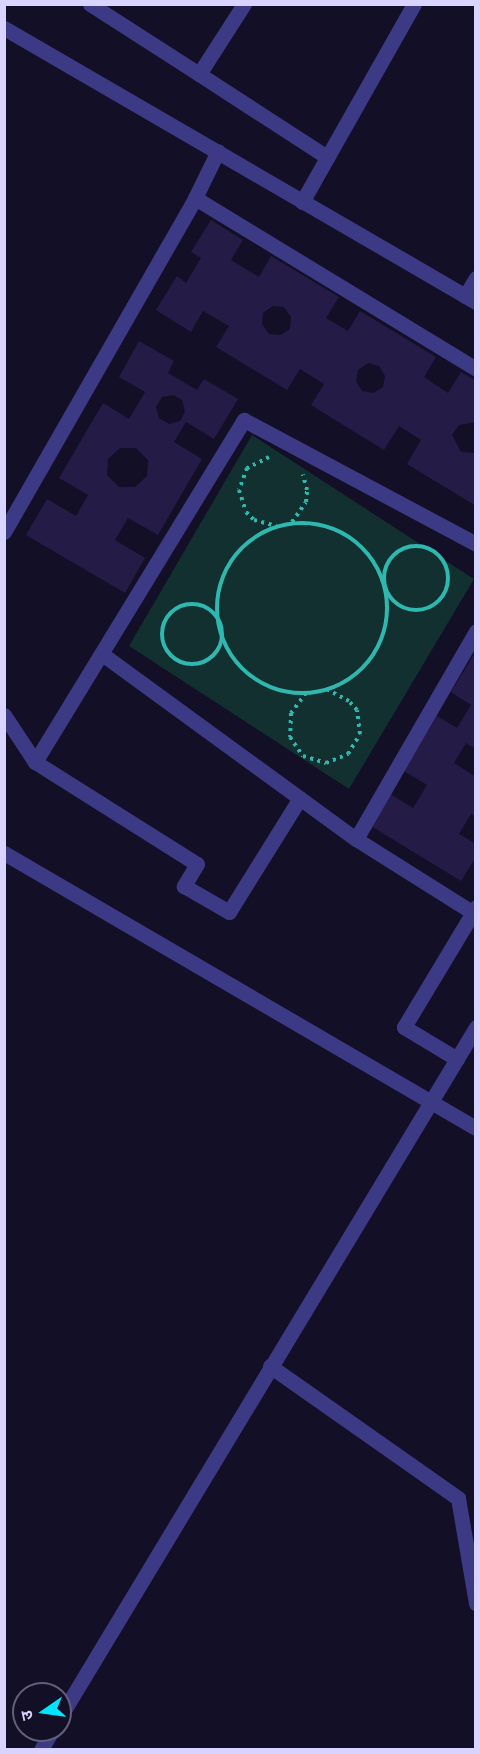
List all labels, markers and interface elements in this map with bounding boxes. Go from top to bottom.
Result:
north arrow [12,1682,72,1742]
text: उ [16,1709,37,1722]

